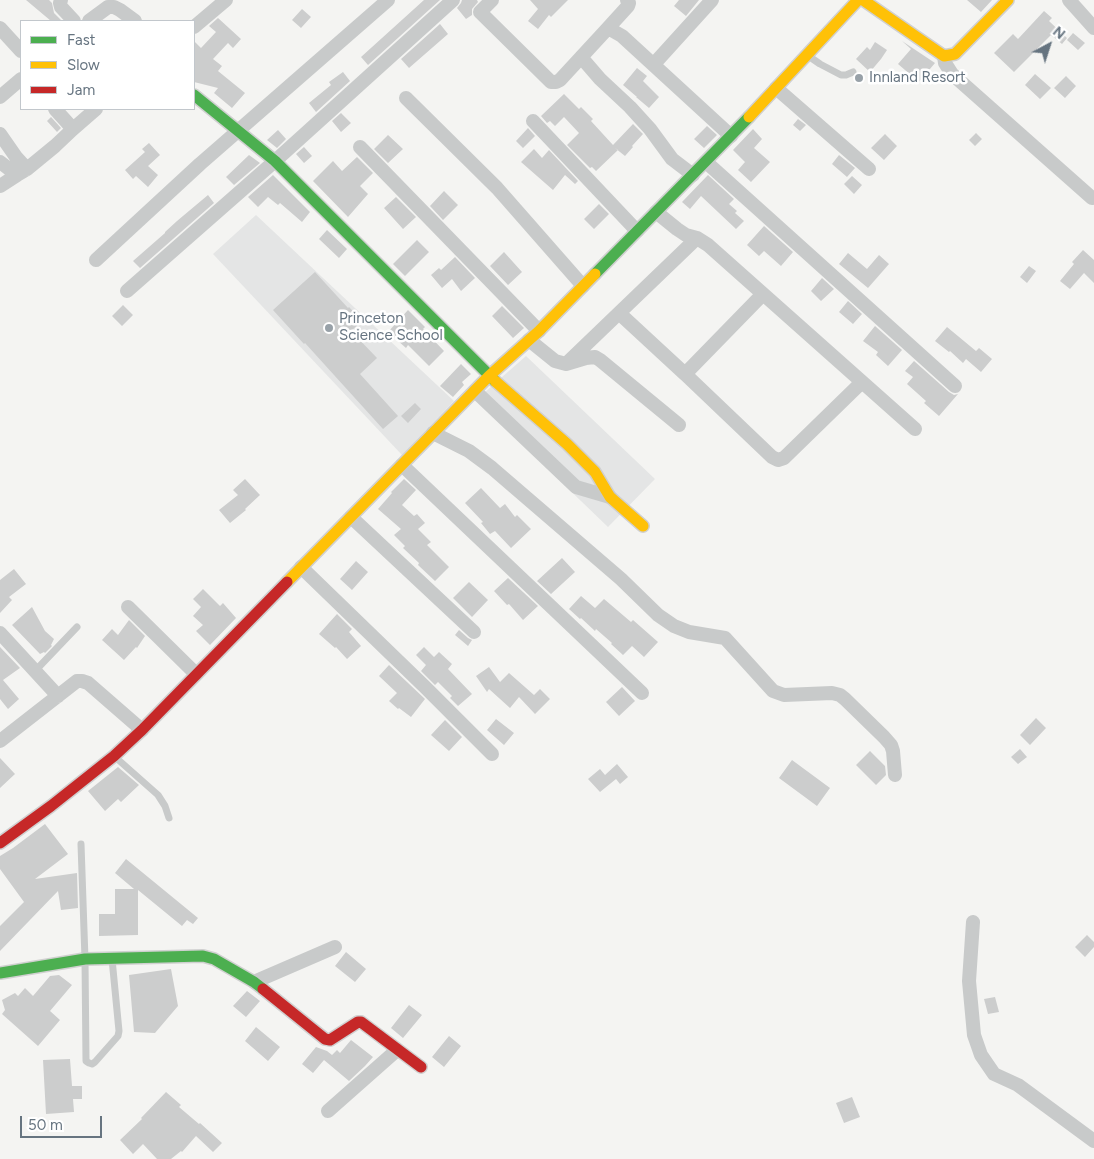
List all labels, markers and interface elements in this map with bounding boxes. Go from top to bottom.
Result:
legend [20,20,195,110]
north arrow [1024,20,1074,70]
text: N [1049,23,1069,43]
text: Fast [67,31,95,49]
text: Slow [67,56,100,74]
place label: Innland Resort [869,69,966,87]
marker: Innland Resort [853,72,865,84]
text: Jam [67,81,95,99]
place label: Princeton Science School [339,310,443,345]
marker: Princeton Science School [323,322,335,334]
scale bar [22,1106,105,1138]
text: 50 m [28,1116,63,1134]

